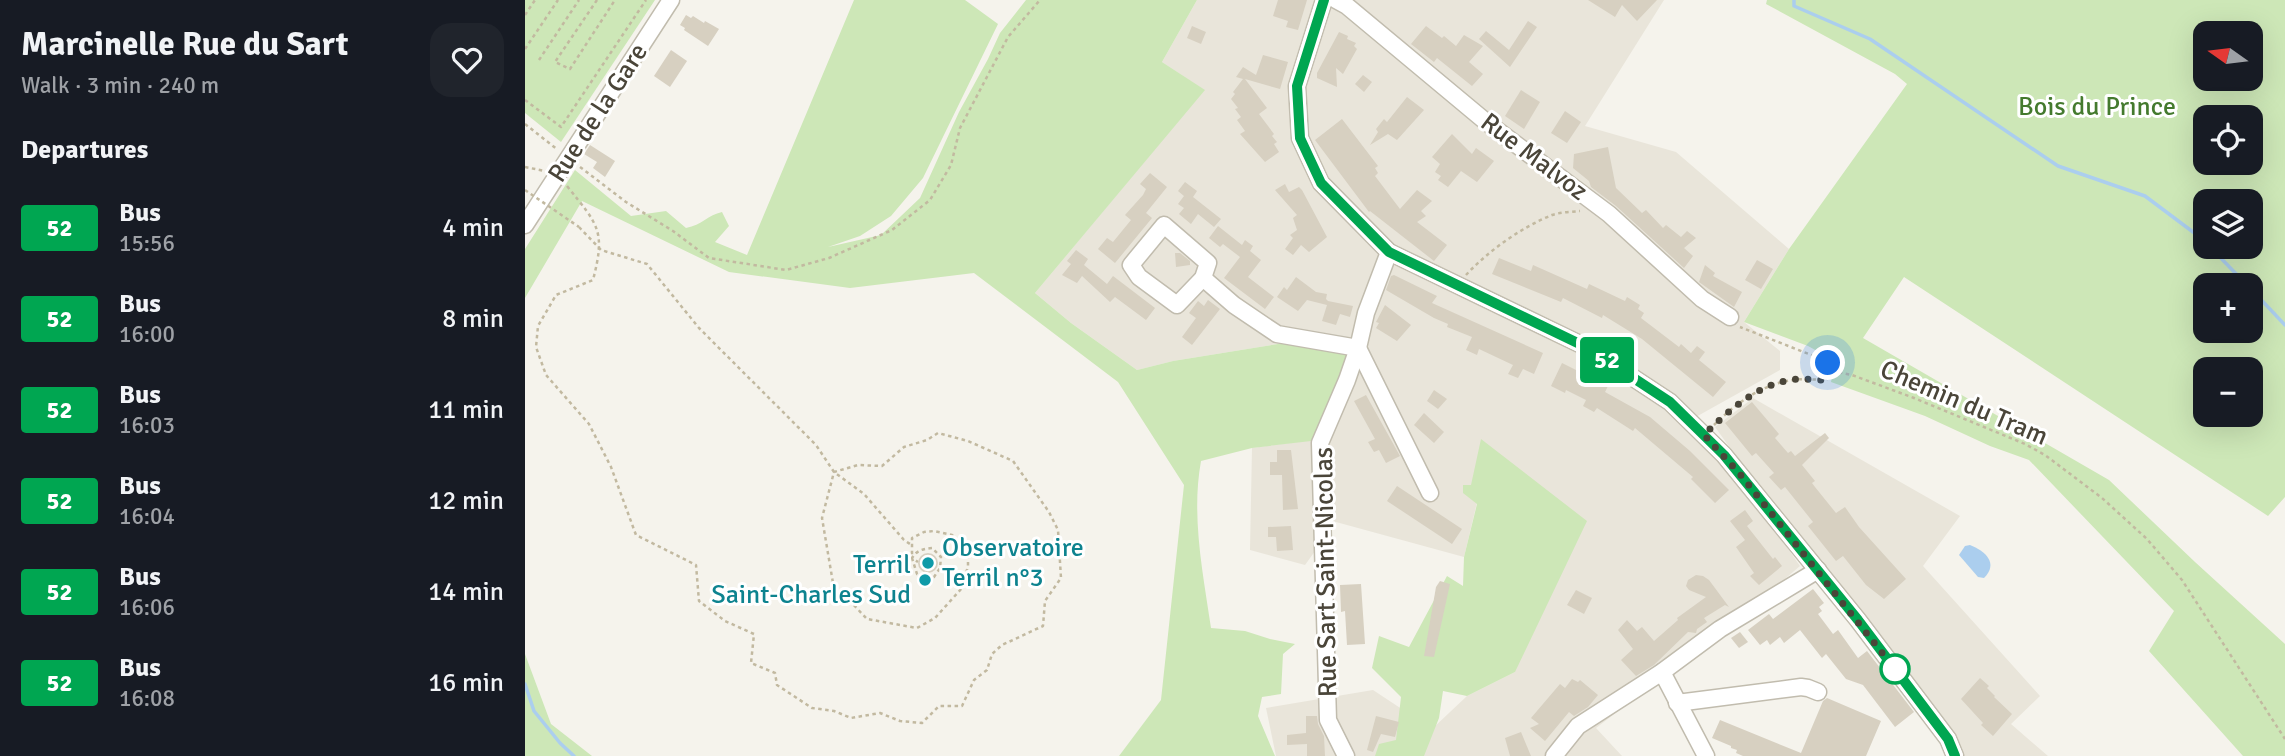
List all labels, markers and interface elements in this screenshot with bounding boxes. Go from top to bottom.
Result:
north arrow [2193,21,2263,91]
map controls [2193,21,2263,427]
button: heart [430,23,504,97]
text: Marcinelle Rue du Sart [21,24,348,65]
street label: Rue de la Gare [541,38,655,188]
text: Walk · 3 min · 240 m [21,71,219,100]
park label: Bois du Prince [2018,91,2176,123]
button: locate [2193,105,2263,175]
street label: Rue Malvoz [1474,106,1594,208]
text: Departures [21,134,148,166]
button: layers [2193,189,2263,259]
text: Bus [119,197,161,229]
text: 4 min [442,212,504,244]
text: 52 [47,213,72,243]
text: 15:56 [119,229,175,258]
button: + [2193,273,2263,343]
text: Bus [119,288,161,320]
text: 8 min [442,303,504,335]
text: 52 [47,304,72,334]
text: 16:00 [119,320,175,349]
line badge: 52 [1575,337,1639,383]
text: 52 [1594,345,1620,375]
your location [1810,345,1845,380]
street label: Chemin du Tram [1875,353,2053,453]
button: − [2193,357,2263,427]
text: Bus [119,379,161,411]
text: 11 min [428,394,504,426]
text: 52 [47,395,72,425]
text: 16:03 [119,411,175,440]
street label: Rue Sart Saint-Nicolas [1308,447,1344,697]
text: Bus [119,470,161,502]
text: 12 min [428,485,504,517]
text: 52 [47,486,72,516]
text: 16:04 [119,502,175,531]
place label: Observatoire Terril n°3 [942,532,1084,594]
place label: Terril Saint-Charles Sud [711,549,911,611]
marker: Observatoire Terril n°3 [920,555,936,571]
text: Bus [119,561,161,593]
marker: Terril Saint-Charles Sud [917,572,933,588]
text: 14 min [428,576,504,608]
text: 52 [47,577,72,607]
text: 16:06 [119,593,175,622]
text: Bus [119,652,161,684]
unlabelled marker [1880,654,1910,684]
text: 16 min [428,667,504,699]
text: 52 [47,668,72,698]
text: 16:08 [119,684,175,713]

